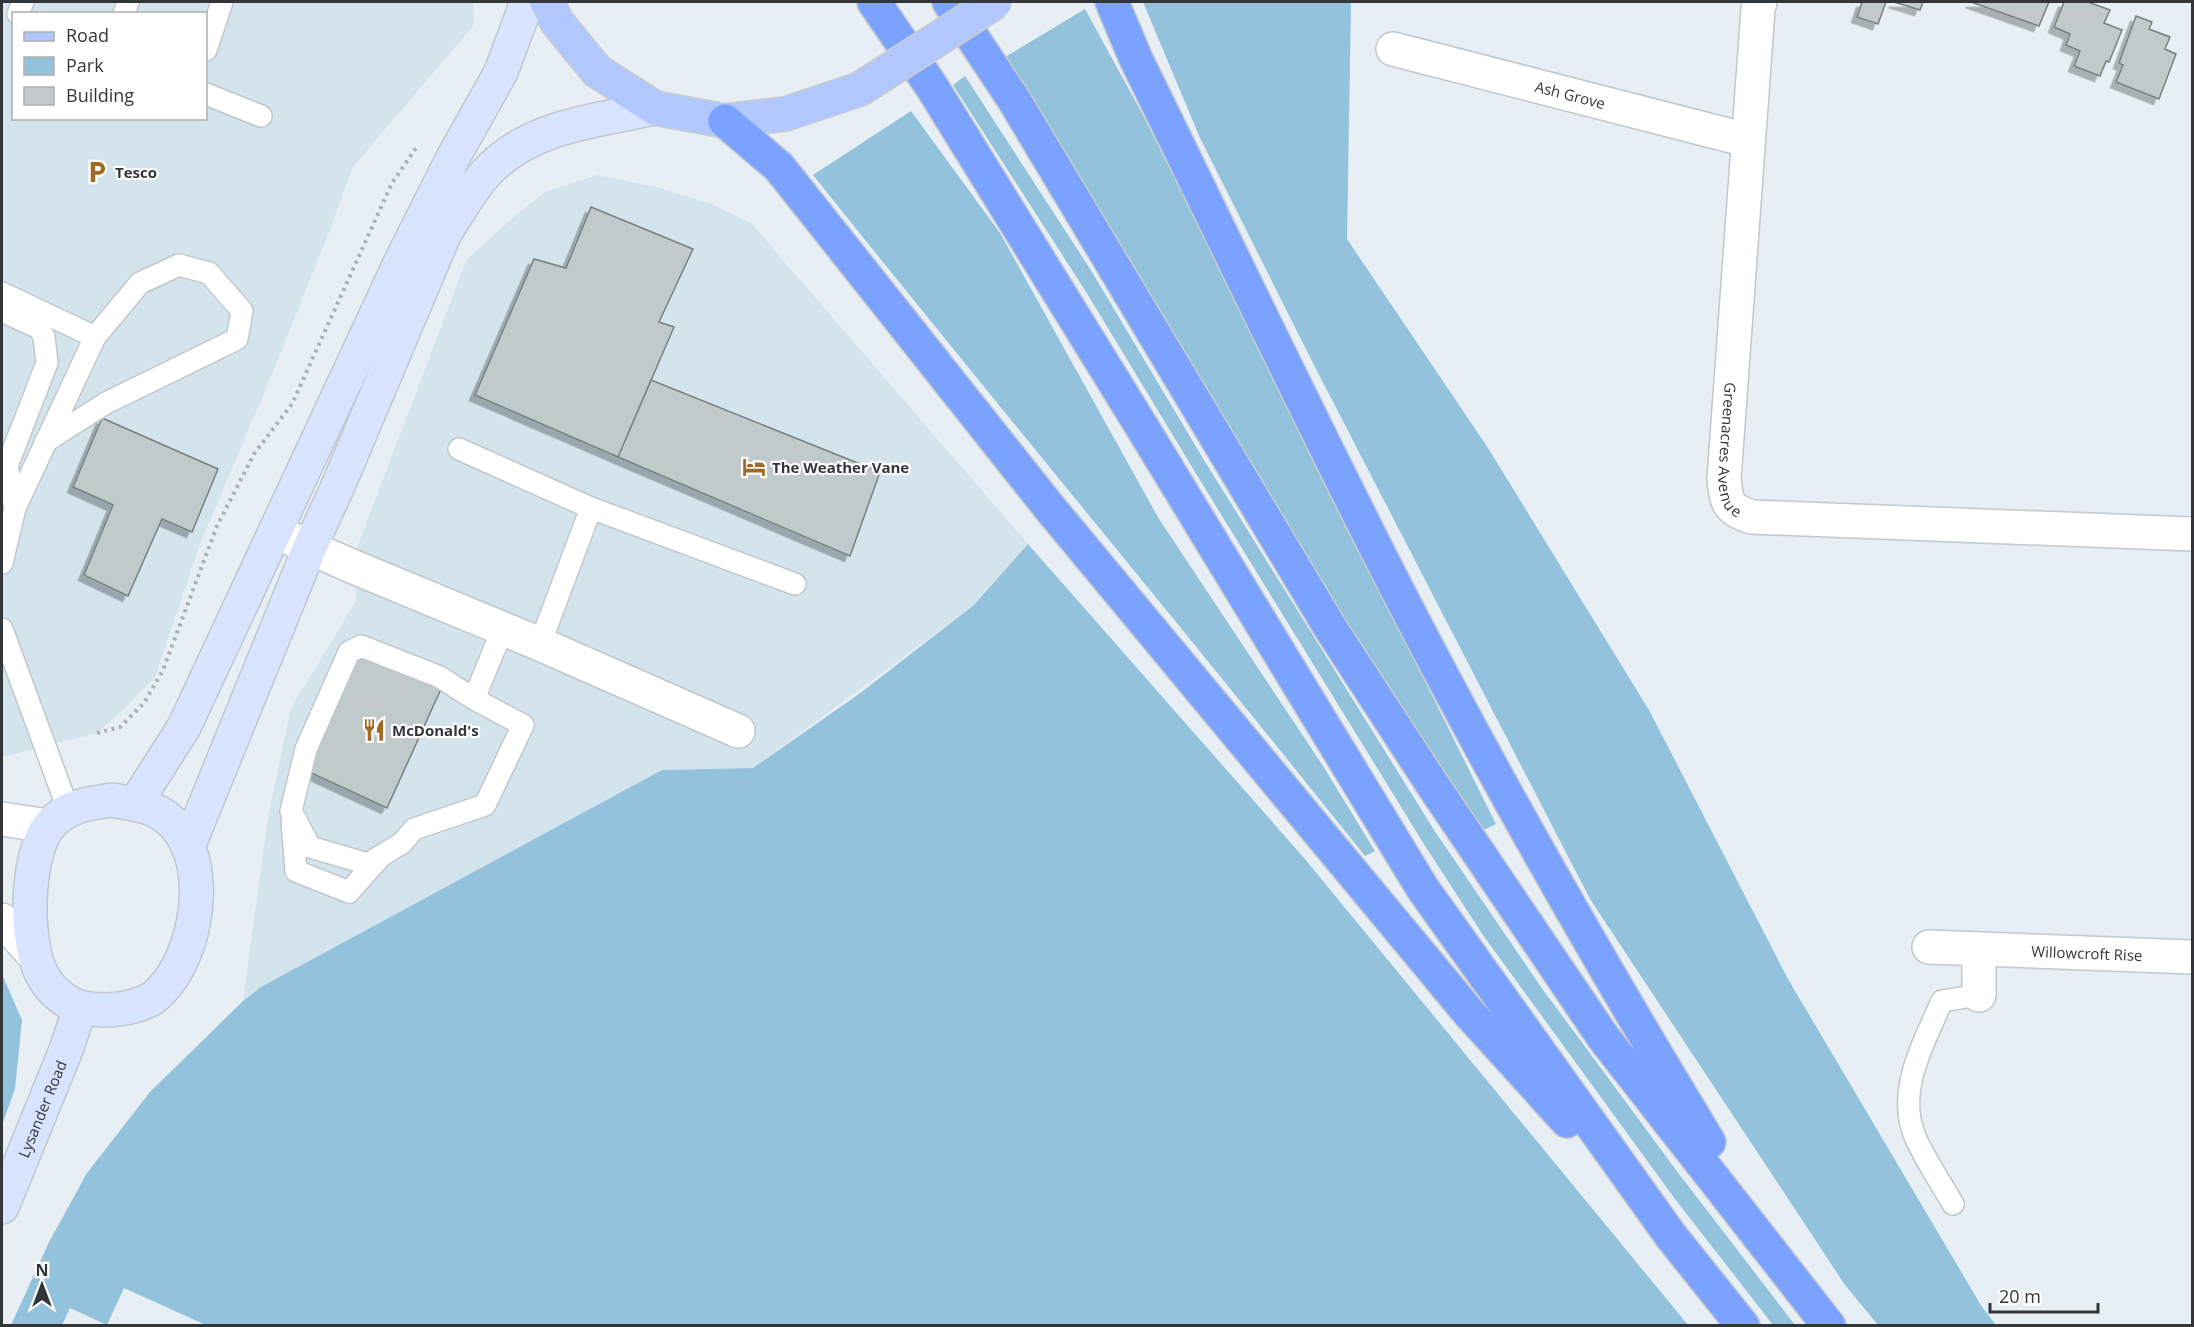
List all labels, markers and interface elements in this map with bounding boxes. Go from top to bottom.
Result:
legend [12,12,207,120]
text: Road [66,23,109,47]
text: Park [66,53,104,77]
street label: Ash Grove [1533,76,1607,113]
text: Building [66,83,134,107]
parking icon: Tesco [84,159,110,185]
place label: Tesco [115,162,157,182]
street label: Greenacres Avenue [1714,382,1746,521]
hotel icon: The Weather Vane [741,454,767,480]
place label: The Weather Vane [772,457,909,477]
restaurant icon: McDonald's [361,717,387,743]
place label: McDonald's [392,720,479,740]
street label: Willowcroft Rise [2031,941,2143,965]
street label: Lysander Road [13,1057,71,1161]
north arrow [12,1255,72,1315]
text: N [35,1259,49,1281]
scale bar [1990,1276,2098,1314]
text: 20 m [1999,1284,2041,1308]

